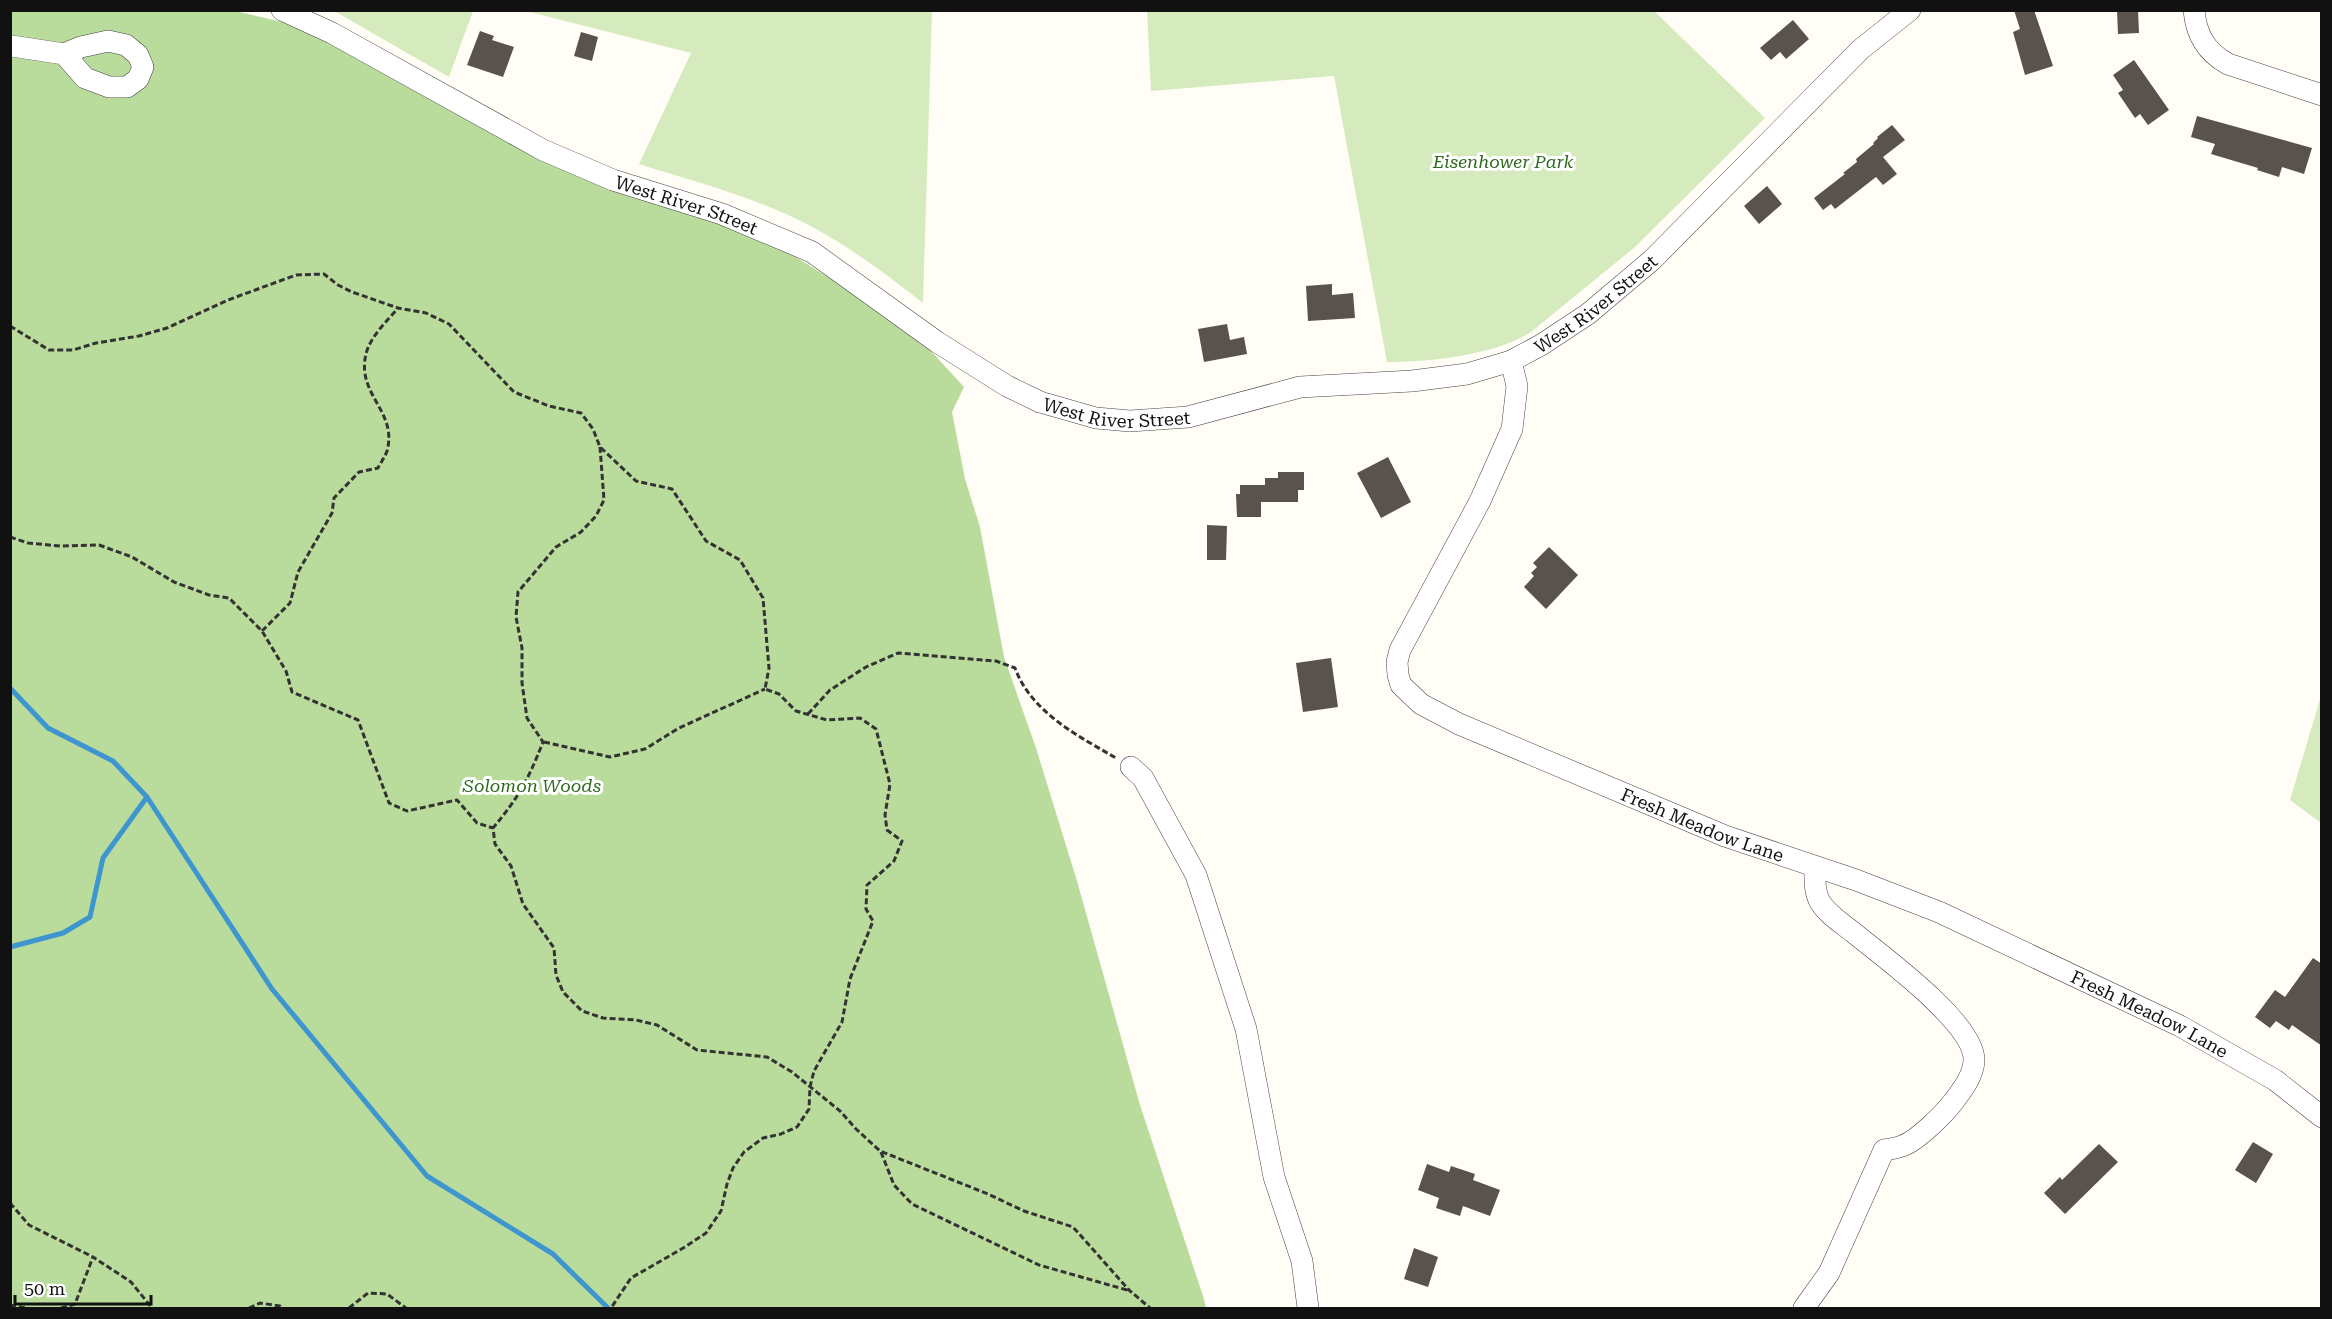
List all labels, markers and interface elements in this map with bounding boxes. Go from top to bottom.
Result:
park label: Eisenhower Park [1432,151,1574,172]
street label: West River Street [613,171,761,239]
street label: West River Street [1530,250,1661,357]
street label: West River Street [1041,393,1191,432]
park label: Solomon Woods [462,775,601,796]
street label: Fresh Meadow Lane [1618,783,1787,866]
street label: Fresh Meadow Lane [2068,966,2232,1062]
scale bar [15,1268,152,1306]
text: 50 m [24,1278,65,1299]

